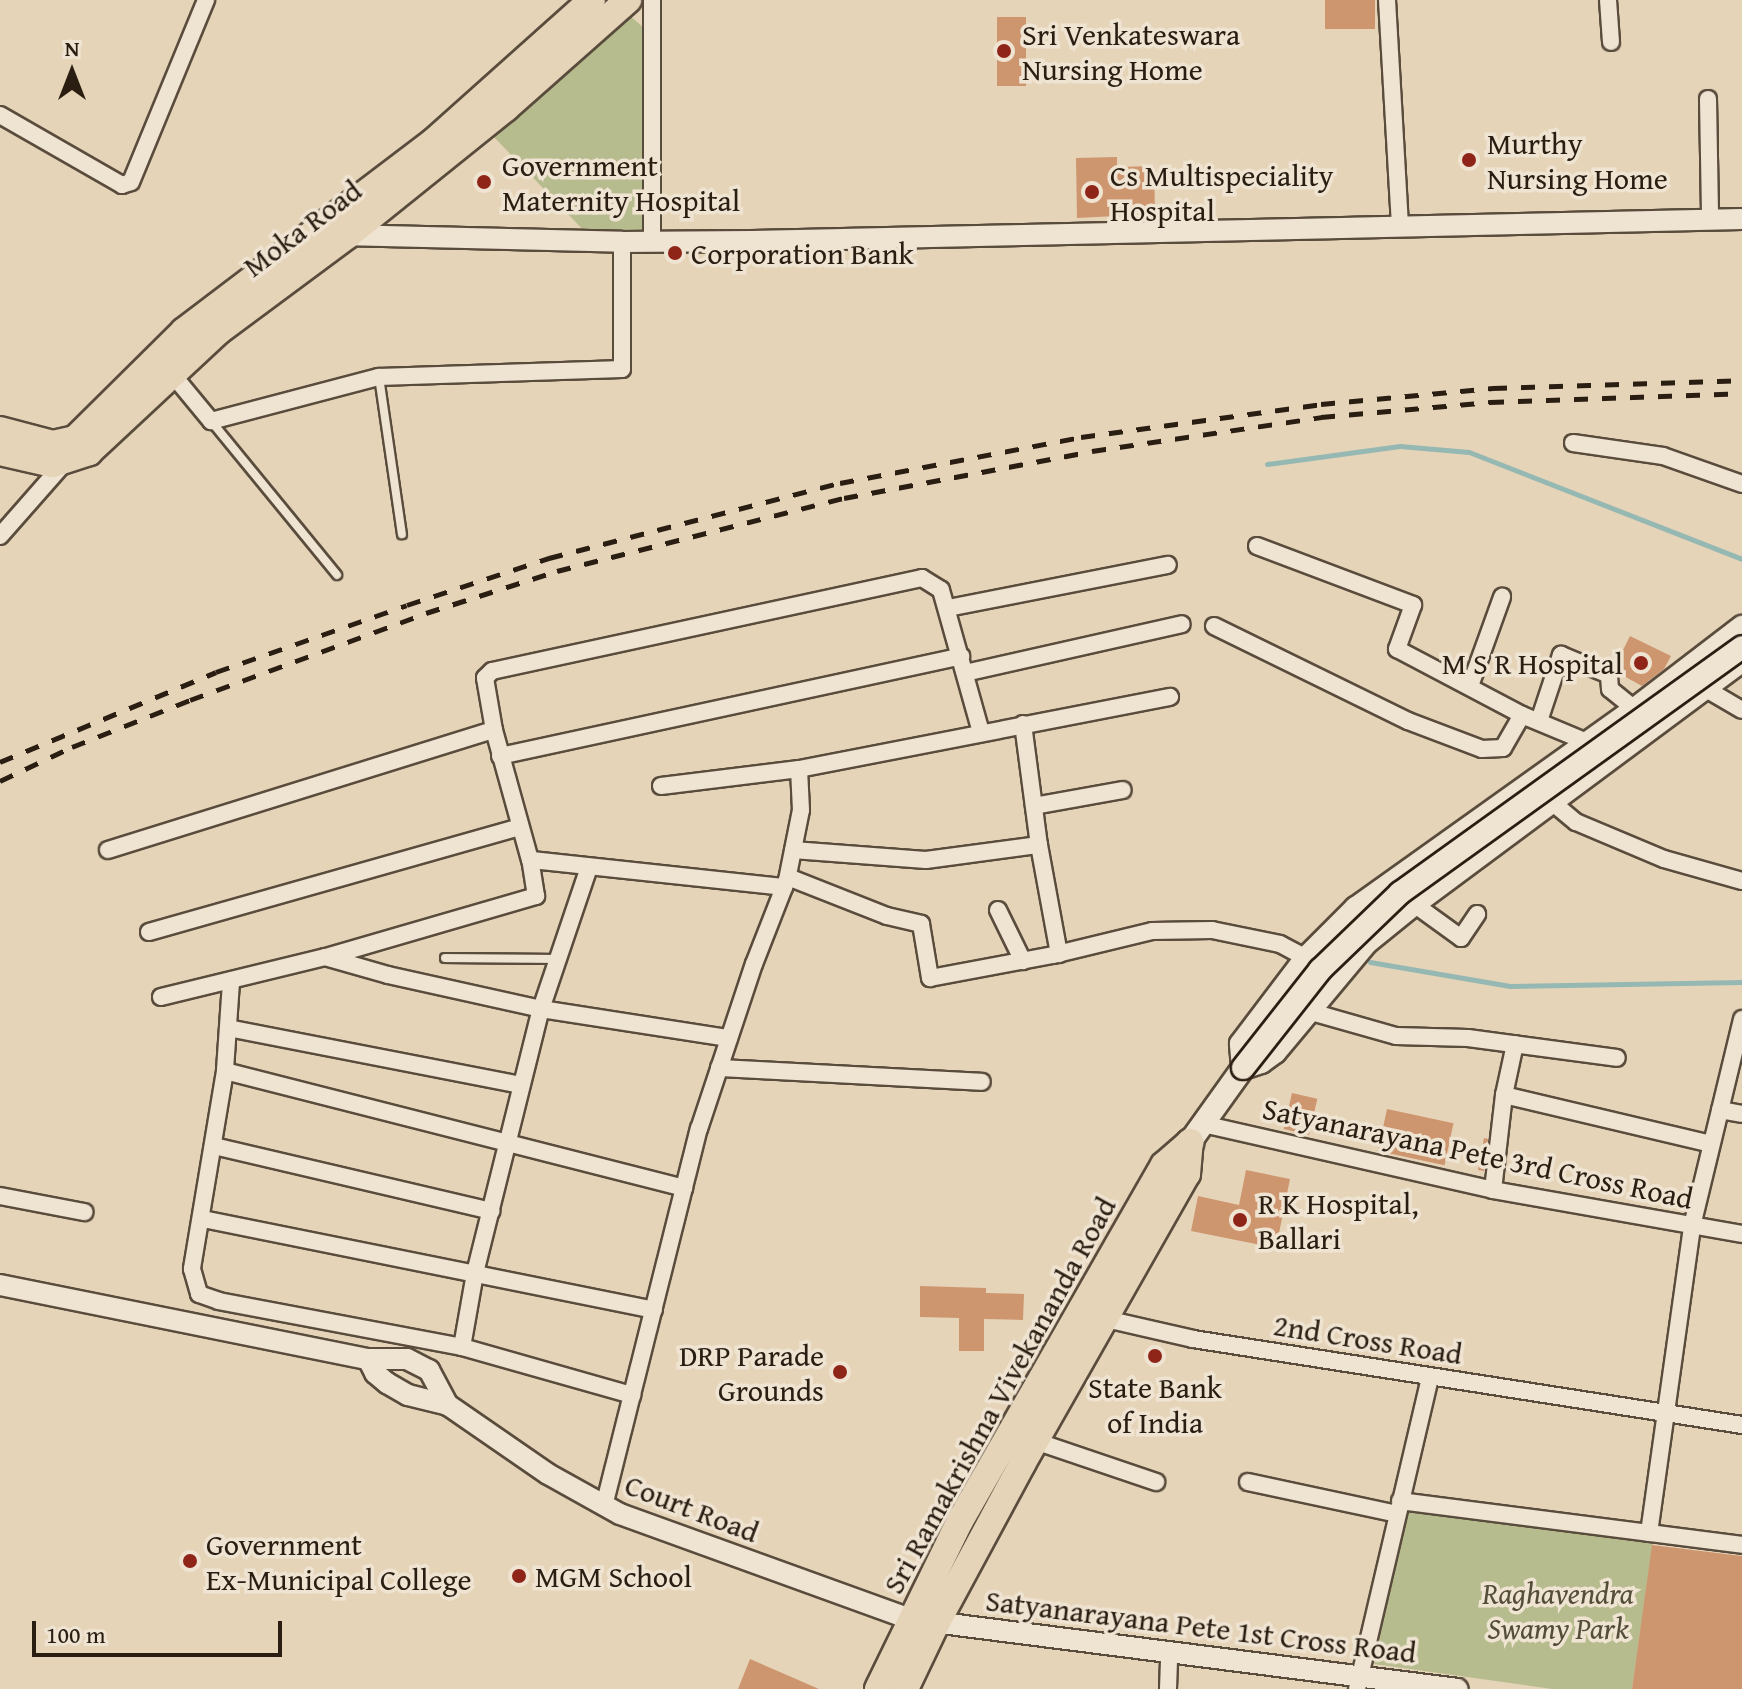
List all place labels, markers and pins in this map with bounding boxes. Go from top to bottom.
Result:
place label: Sri Venkateswara Nursing Home [1022,16,1240,86]
marker: Sri Venkateswara Nursing Home [993,40,1015,62]
place label: Murthy Nursing Home [1487,125,1668,196]
place label: Government Maternity Hospital [502,147,740,218]
marker: Murthy Nursing Home [1458,149,1480,171]
place label: Cs Multispeciality Hospital [1110,157,1334,228]
marker: Government Maternity Hospital [473,171,495,193]
marker: Cs Multispeciality Hospital [1081,181,1103,203]
place label: Corporation Bank [691,235,914,271]
marker: Corporation Bank [666,244,684,262]
place label: M S R Hospital [1442,645,1623,681]
marker: M S R Hospital [1630,652,1652,674]
place label: R K Hospital, Ballari [1258,1185,1418,1256]
marker: R K Hospital, Ballari [1229,1209,1251,1231]
place label: DRP Parade Grounds [679,1337,824,1408]
marker: State Bank of India [1146,1347,1164,1365]
marker: DRP Parade Grounds [831,1363,849,1381]
place label: State Bank of India [1088,1369,1222,1440]
place label: Government Ex-Municipal College [206,1526,472,1596]
marker: Government Ex-Municipal College [181,1552,199,1570]
place label: MGM School [535,1558,692,1594]
marker: MGM School [510,1567,528,1585]

